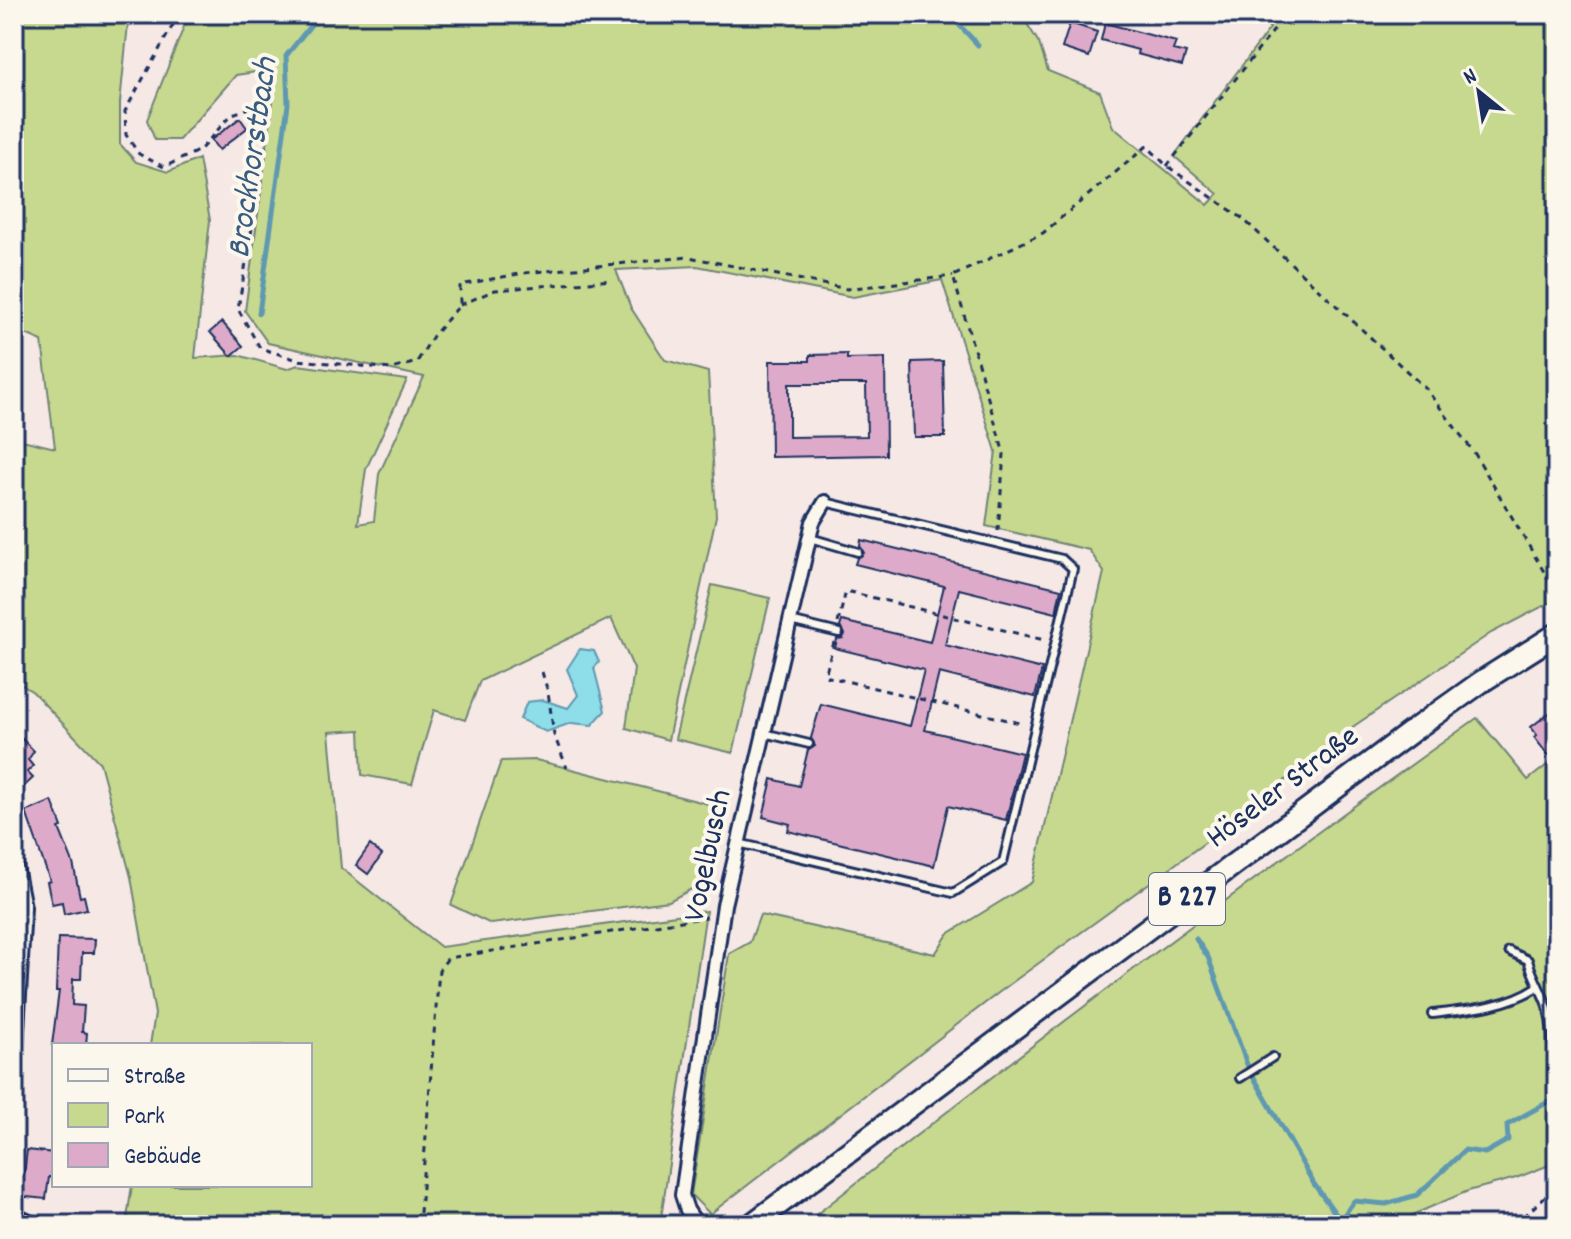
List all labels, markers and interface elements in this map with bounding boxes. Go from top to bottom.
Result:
north arrow [1439,52,1519,132]
water label: Brockhorstbach [217,53,293,261]
text: N [1458,62,1483,94]
street label: Höseler Straße [1198,716,1370,862]
street label: Vogelbusch [674,786,746,926]
road number: B 227 [1149,873,1225,925]
legend [52,1043,312,1187]
text: Straße [124,1061,186,1095]
text: Park [124,1101,165,1135]
text: Gebäude [124,1141,201,1175]

